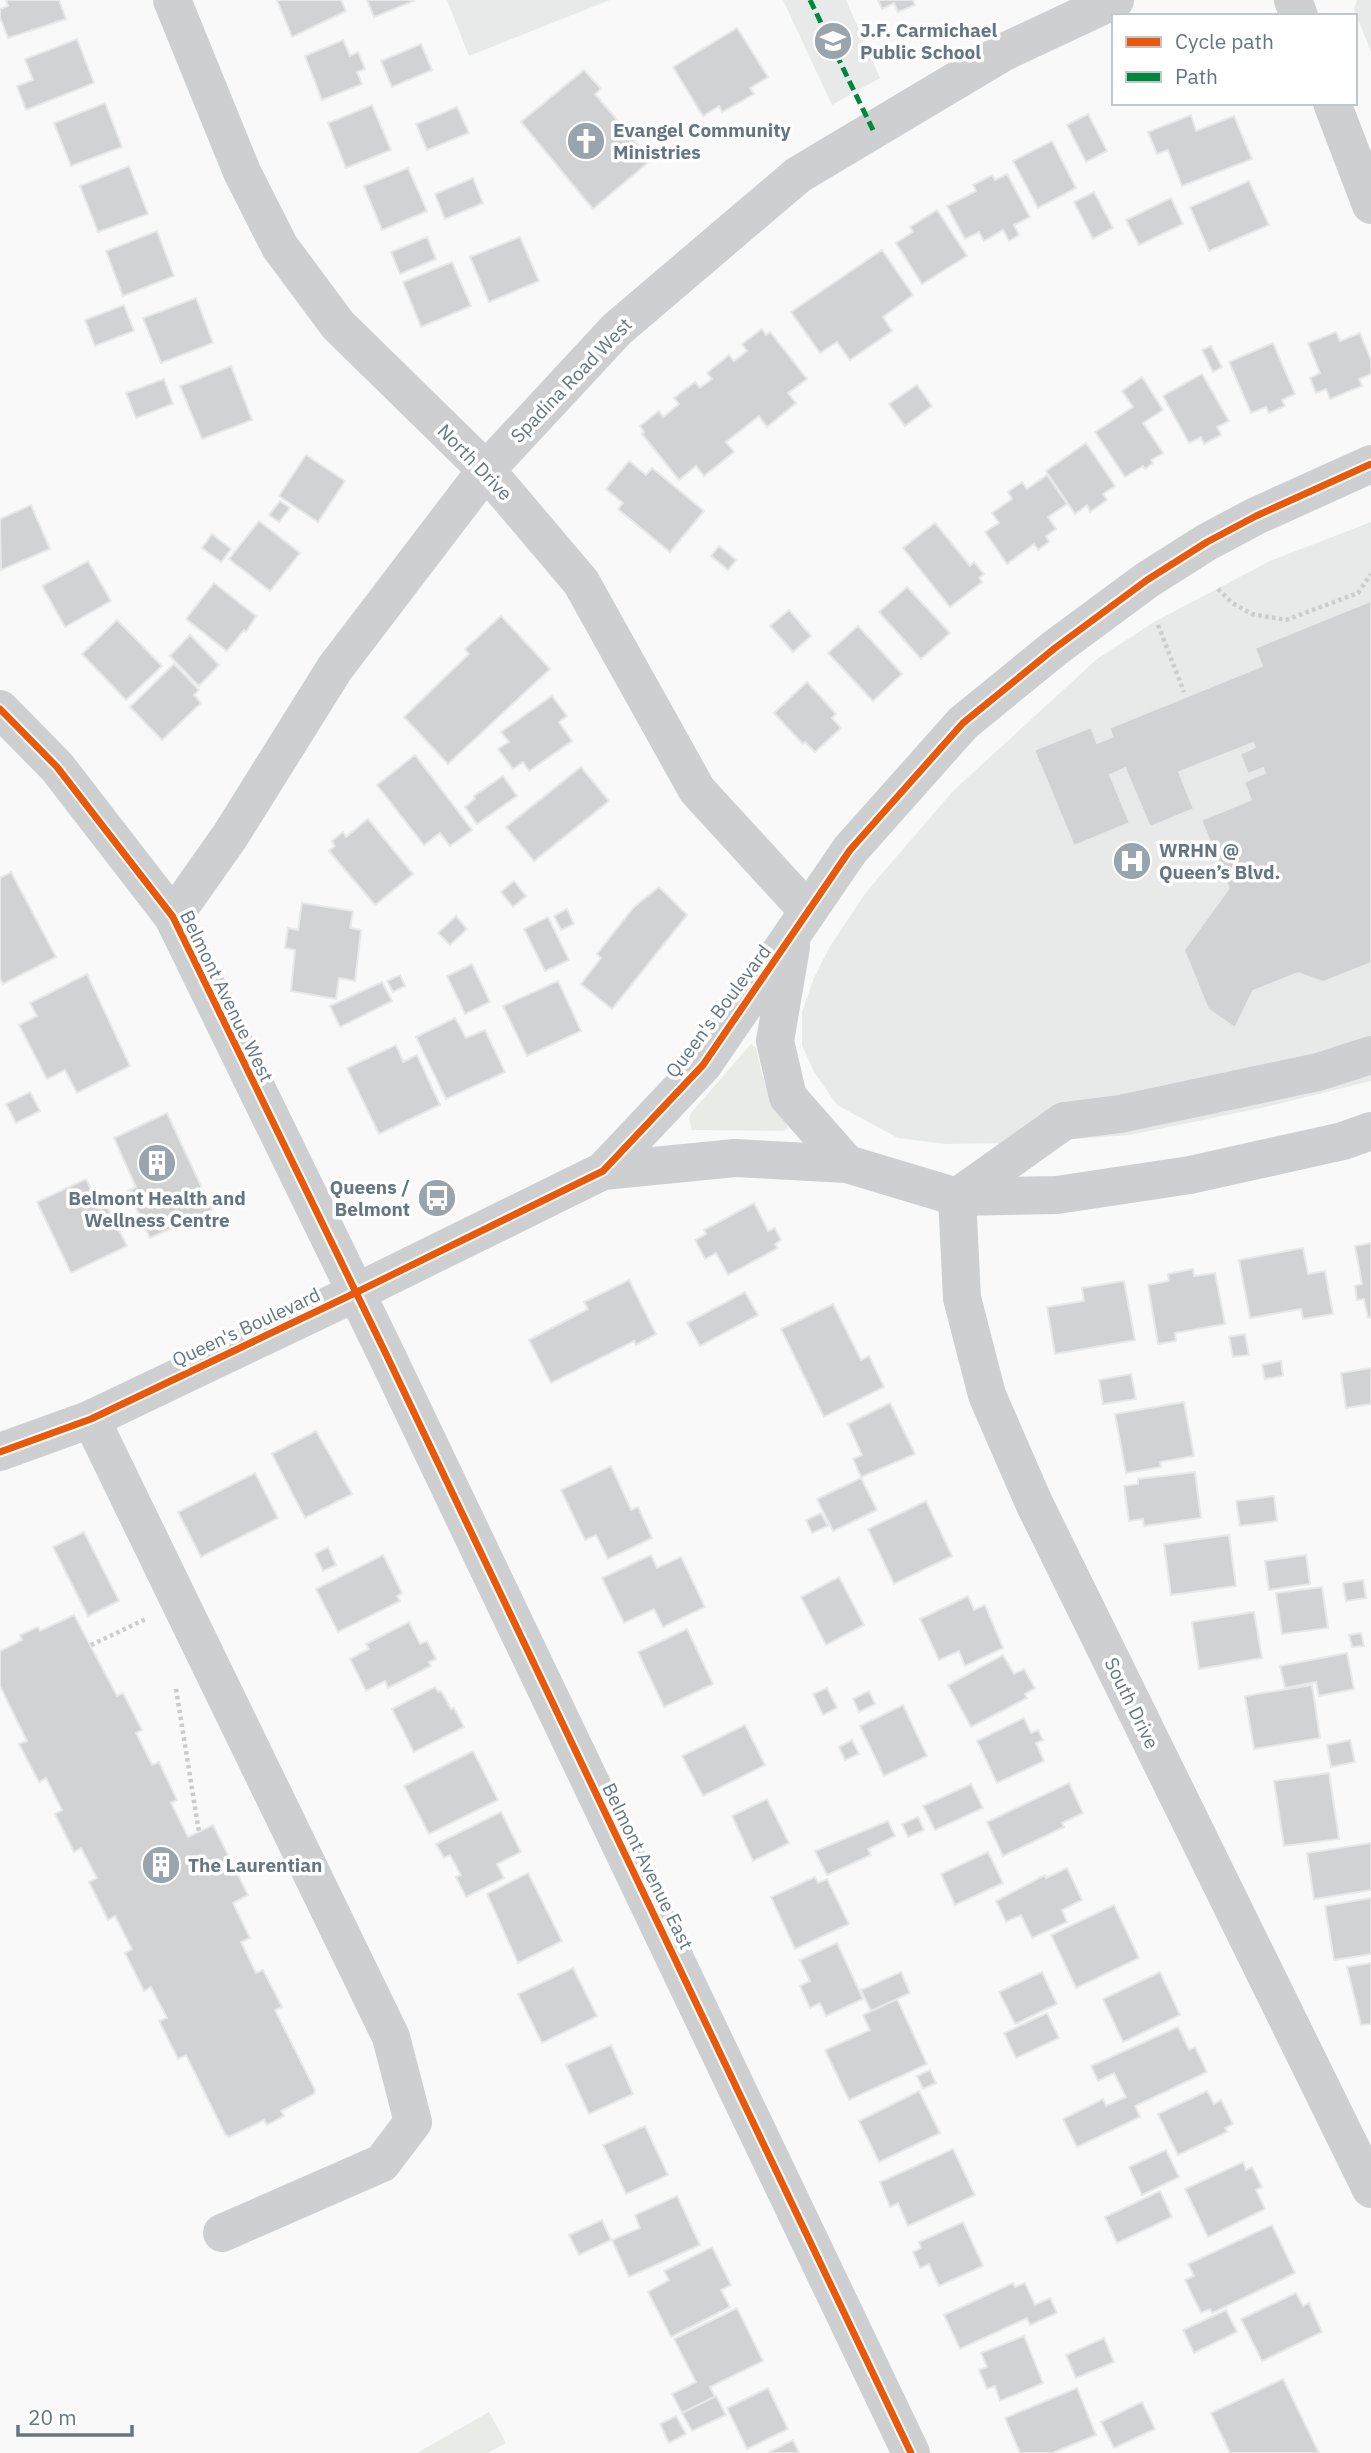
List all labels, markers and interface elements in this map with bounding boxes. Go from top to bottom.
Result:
legend [1112,14,1357,105]
place label: J.F. Carmichael Public School [860,18,998,64]
school or university icon: J.F. Carmichael Public School [812,20,854,62]
text: Cycle path [1175,27,1274,55]
text: Path [1175,62,1218,90]
place label: Evangel Community Ministries [613,118,791,164]
church icon: Evangel Community Ministries [565,120,607,162]
street label: Spadina Road West [505,313,637,447]
street label: North Drive [433,419,517,505]
place label: WRHN @ Queen’s Blvd. [1159,838,1280,884]
hospital icon: WRHN @ Queen’s Blvd. [1111,840,1153,882]
street label: Belmont Avenue West [175,906,279,1086]
street label: Queen's Boulevard [660,940,776,1082]
building icon: Belmont Health and Wellness Centre [136,1142,178,1184]
place label: Queens / Belmont [330,1175,410,1221]
bus stop icon: Queens / Belmont [416,1177,458,1219]
place label: Belmont Health and Wellness Centre [68,1186,246,1232]
street label: Queen's Boulevard [168,1282,324,1372]
street label: South Drive [1100,1653,1164,1753]
street label: Belmont Avenue East [597,1779,699,1953]
building icon: The Laurentian [140,1844,182,1886]
place label: The Laurentian [188,1853,322,1877]
scale bar [18,2394,131,2438]
text: 20 m [28,2403,77,2431]

